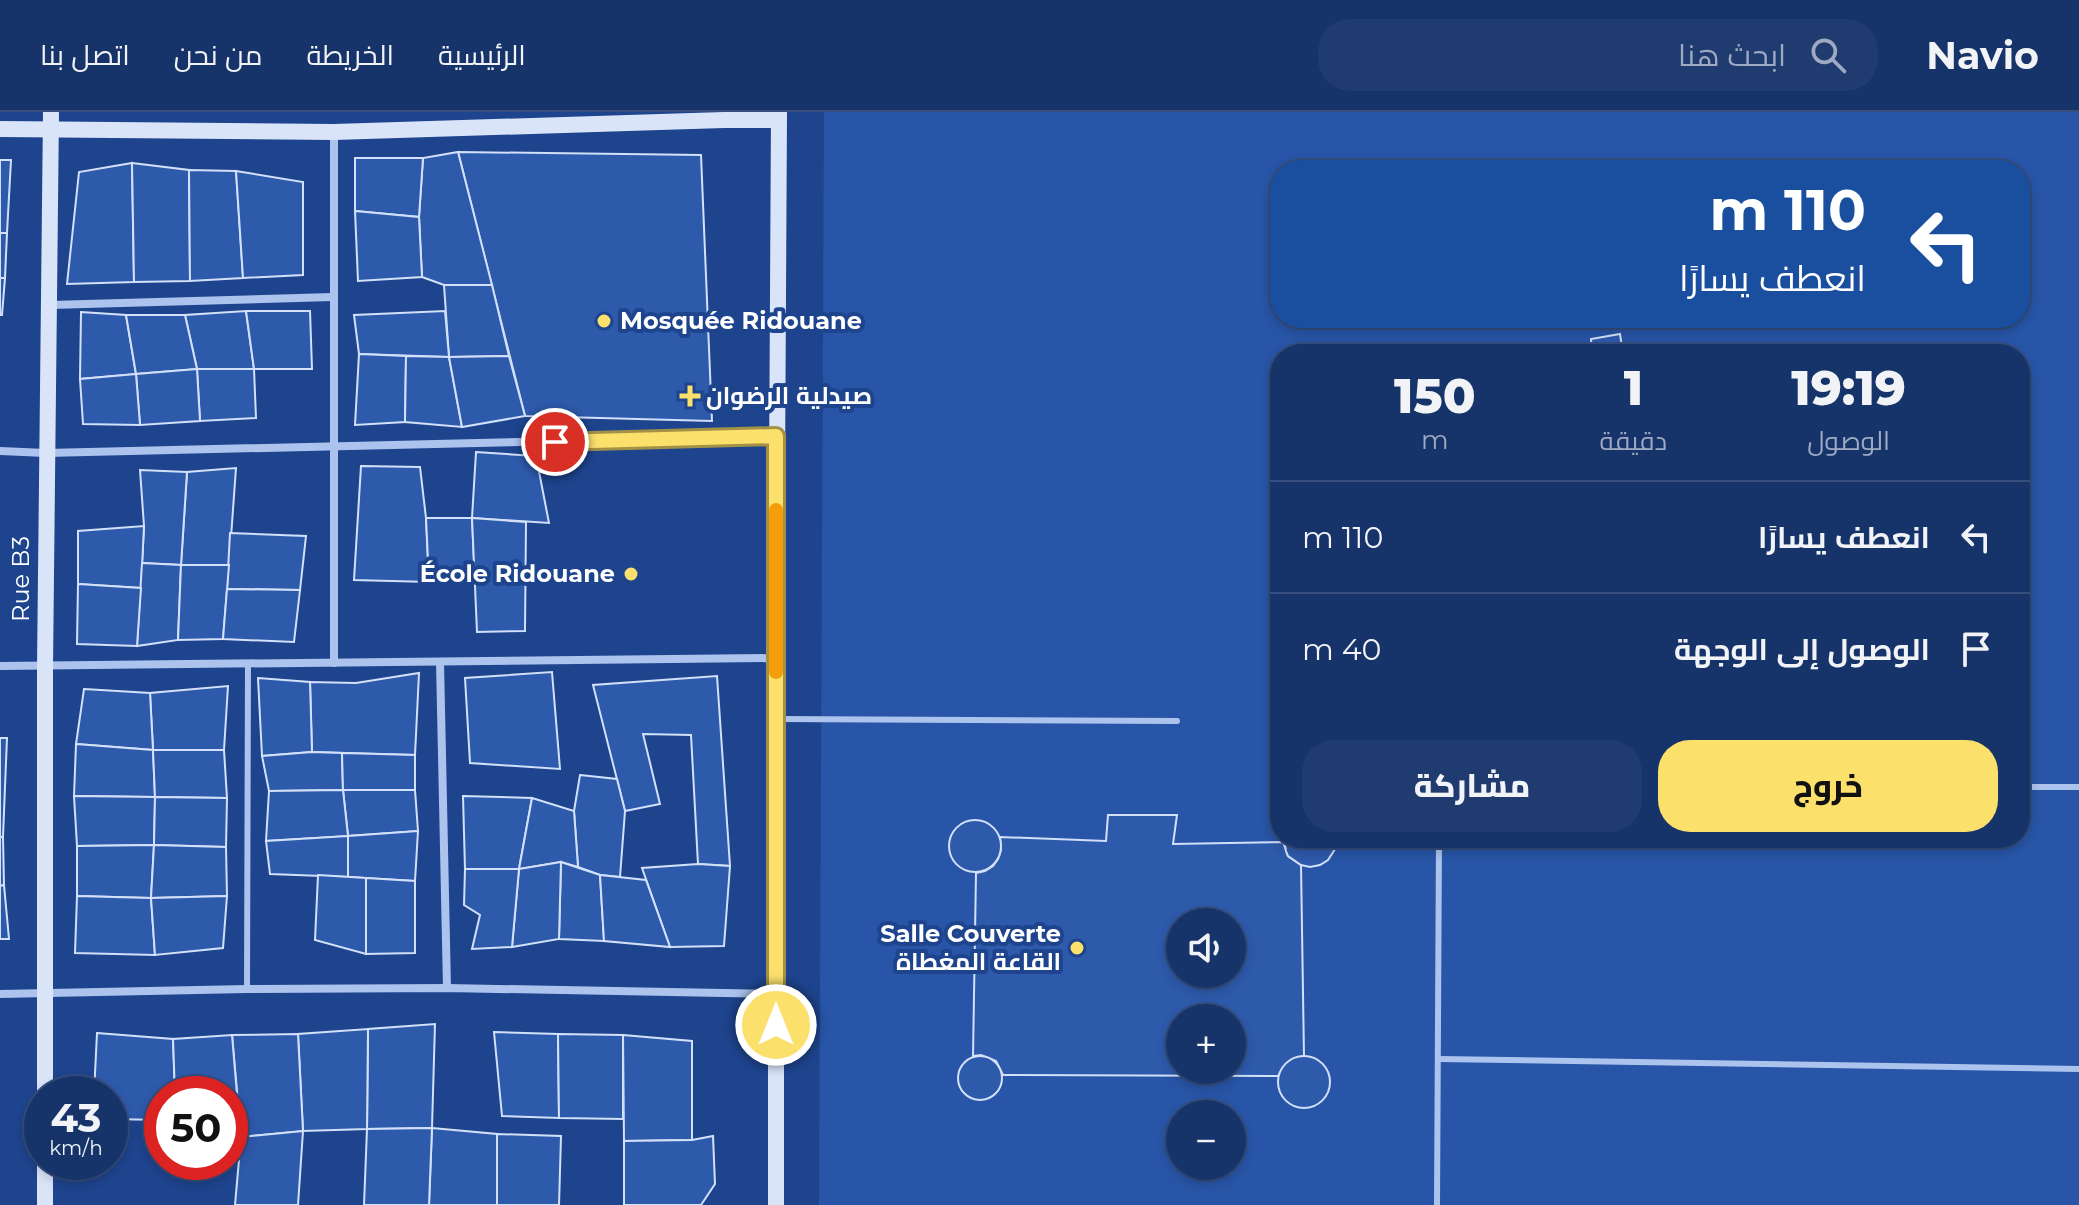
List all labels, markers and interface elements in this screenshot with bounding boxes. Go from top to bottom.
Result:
search box [1318,19,1878,91]
text: Navio [1926,32,2039,79]
icon: search [1806,33,1850,77]
text: ابحث هنا [1678,37,1786,74]
text: اتصل بنا [40,38,130,72]
text: من نحن [174,38,263,72]
text: الخريطة [307,38,394,72]
text: الرئيسية [438,38,526,72]
text: 110 m [1709,176,1866,244]
icon: left [1894,192,1998,296]
text: انعطف يسارًا [1679,256,1866,300]
place label: Mosquée Ridouane [620,306,862,335]
marker: Mosquée Ridouane [595,312,613,330]
text: 1 [1624,359,1643,417]
text: 19:19 [1791,359,1906,417]
text: 150 [1394,367,1476,425]
place label: صيدلية الرضوان [706,381,872,410]
marker: صيدلية الرضوان [681,387,699,405]
pin [521,408,589,476]
icon: arrive [533,420,577,464]
text: m [1421,424,1449,456]
text: دقيقة [1600,425,1667,457]
text: الوصول [1807,425,1890,457]
icon: left [1954,515,1998,559]
text: 110 m [1302,519,1383,556]
text: انعطف يسارًا [1758,519,1930,556]
street label: Rue B3 [6,536,35,622]
place label: École Ridouane [420,559,615,588]
marker: École Ridouane [622,565,640,583]
icon: arrive [1954,627,1998,671]
text: 40 m [1302,631,1381,668]
text: الوصول إلى الوجهة [1674,631,1930,668]
button: مشاركة [1302,740,1642,832]
button: خروج [1658,740,1998,832]
map controls [1166,908,1246,1180]
button: sound [1166,908,1246,988]
place label: Salle Couverte القاعة المغطاة [880,919,1061,976]
marker: Salle Couverte القاعة المغطاة [1068,939,1086,957]
position arrow [734,983,818,1067]
button: + [1166,1004,1246,1084]
speed limit sign: 50 [144,1076,248,1180]
text: 43 [51,1093,101,1142]
button: − [1166,1100,1246,1180]
text: km/h [49,1136,103,1160]

